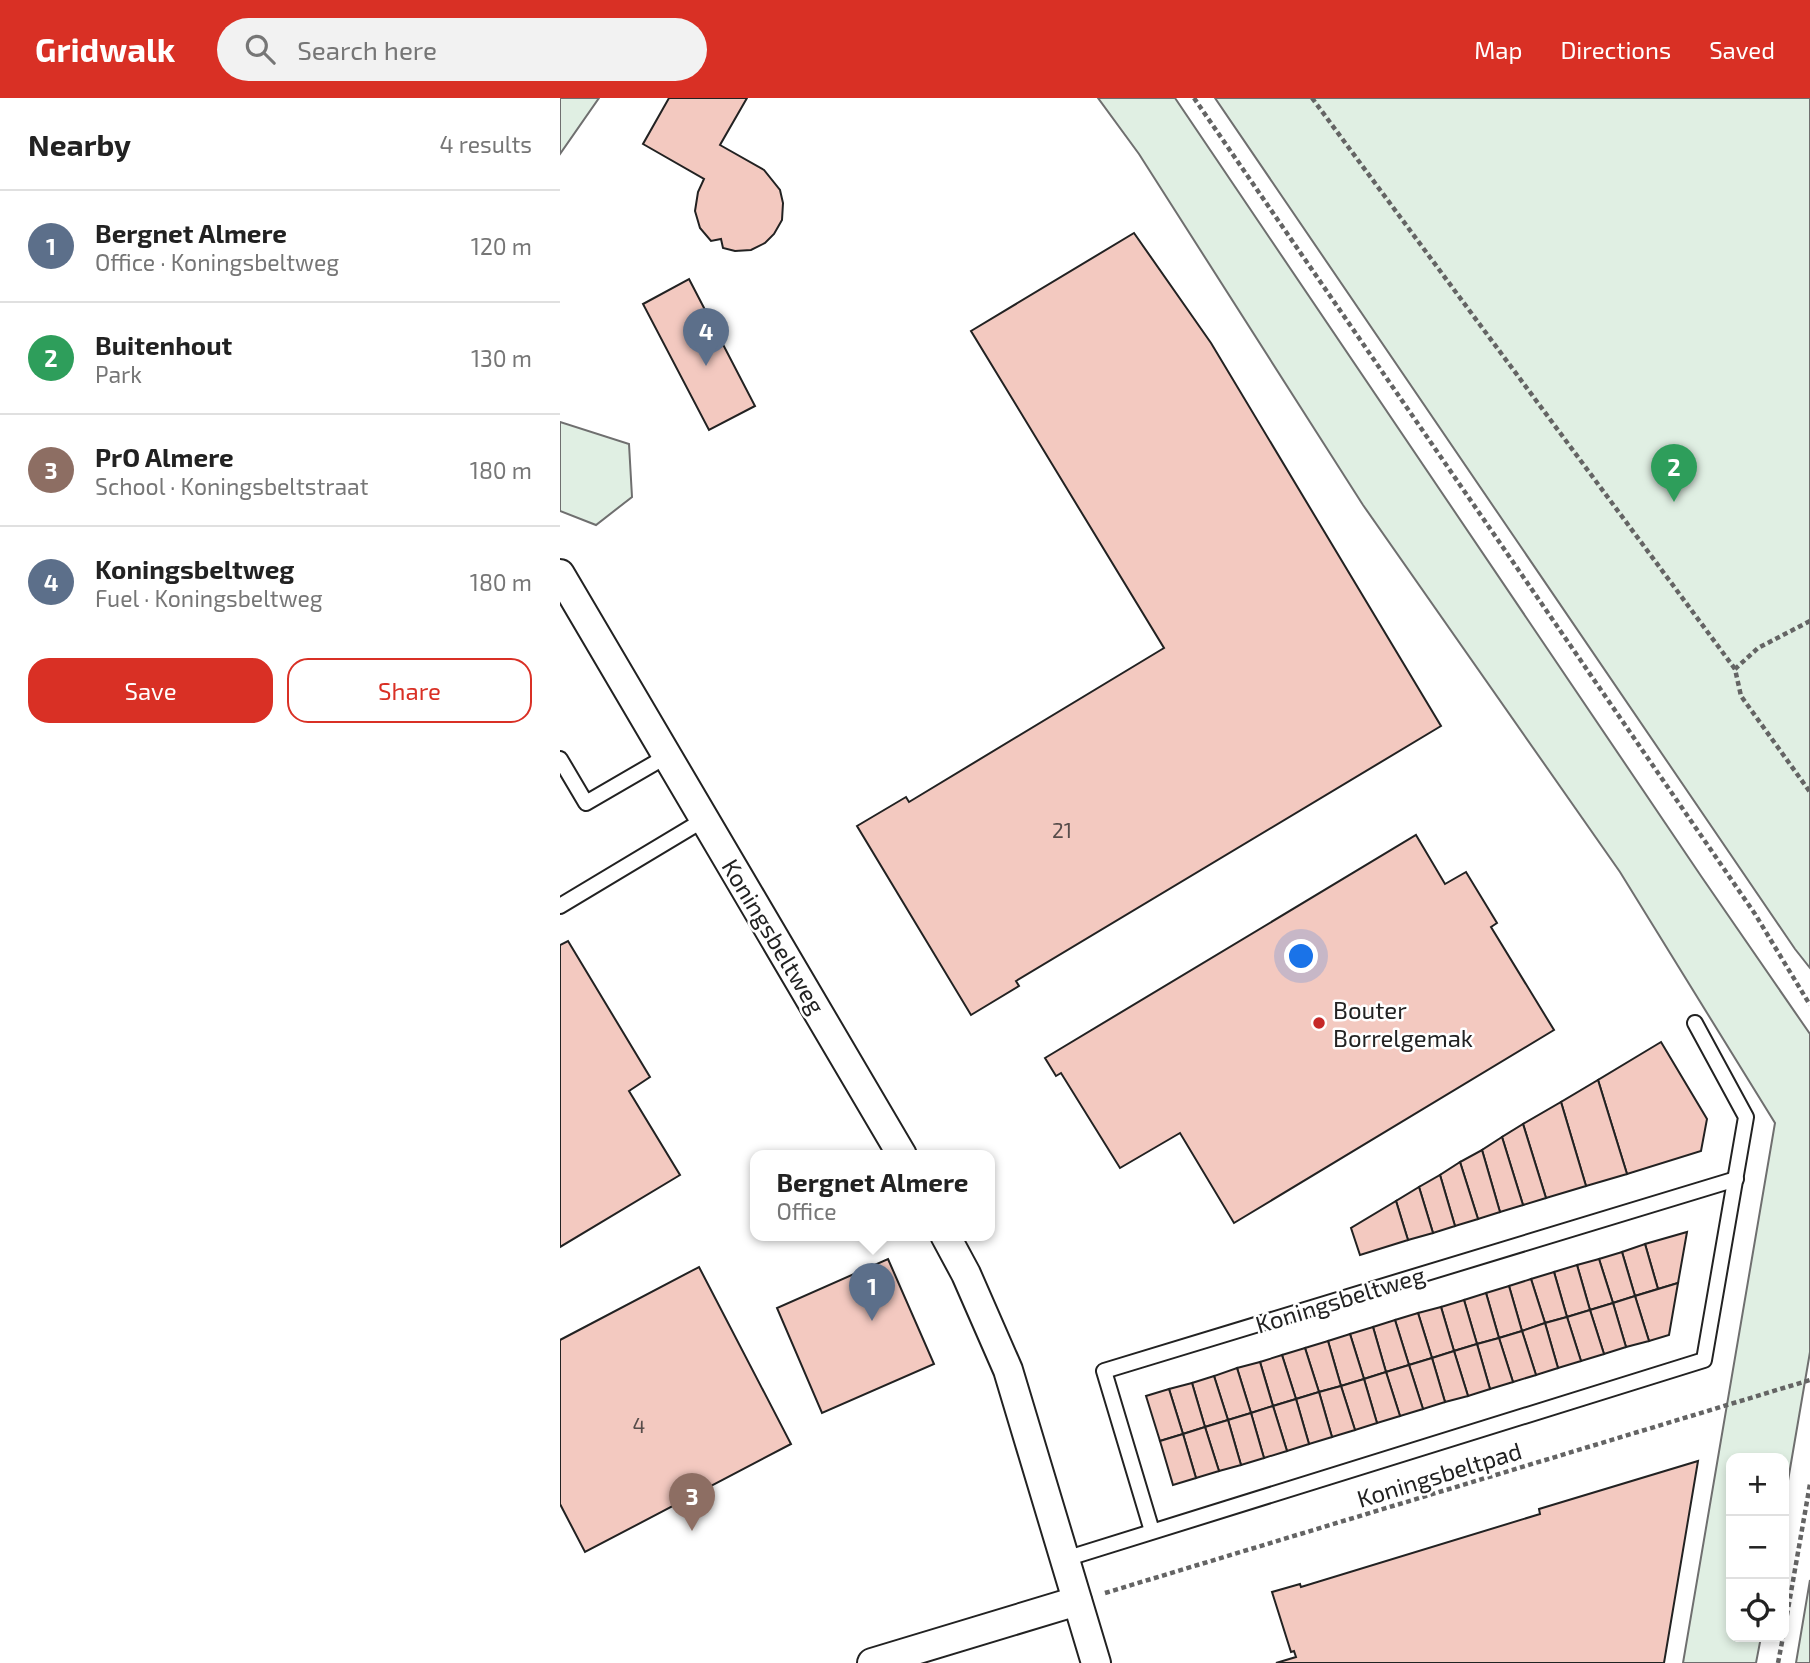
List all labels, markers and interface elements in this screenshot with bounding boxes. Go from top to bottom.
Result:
search box [217,18,707,81]
text: Gridwalk [35,29,175,69]
icon: search [241,30,279,68]
text: Search here [297,34,437,65]
text: Map [1474,35,1522,64]
text: Directions [1560,35,1671,64]
text: Saved [1709,35,1775,64]
text: Nearby [28,126,131,162]
text: 4 results [440,130,532,158]
text: Bergnet Almere [95,217,287,248]
text: 1 [46,232,56,260]
text: 120 m [471,232,532,260]
text: Office · Koningsbeltweg [95,248,339,276]
pin: 4 [683,308,729,366]
text: Buitenhout [95,329,232,360]
text: 2 [44,344,58,372]
text: 130 m [471,344,532,372]
text: Park [95,360,142,388]
text: PrO Almere [95,441,234,472]
pin: 2 [1651,444,1697,502]
text: 3 [44,456,58,484]
text: 180 m [470,456,532,484]
text: School · Koningsbeltstraat [95,472,368,500]
text: Koningsbeltweg [95,553,294,584]
text: 4 [44,568,58,596]
text: 180 m [470,568,532,596]
text: Fuel · Koningsbeltweg [95,584,323,612]
button: Save [28,658,273,723]
button: Share [287,658,532,723]
house number: 21 [1052,817,1072,842]
street label: Koningsbeltweg [716,853,832,1019]
your location [1284,939,1318,973]
place label: Bouter Borrelgemak [1333,995,1473,1052]
marker: Bouter Borrelgemak [1311,1015,1327,1031]
popup [750,1150,995,1241]
text: Bergnet Almere [776,1166,969,1197]
text: Office [776,1197,837,1225]
street label: Koningsbeltweg [1252,1259,1428,1339]
pin: 1 [849,1263,895,1321]
house number: 4 [633,1412,645,1437]
street label: Koningsbeltpad [1353,1435,1525,1513]
map controls [1726,1453,1789,1642]
button: + [1726,1453,1789,1516]
pin: 3 [669,1473,715,1531]
button: − [1726,1516,1789,1579]
button: locate [1726,1579,1789,1642]

